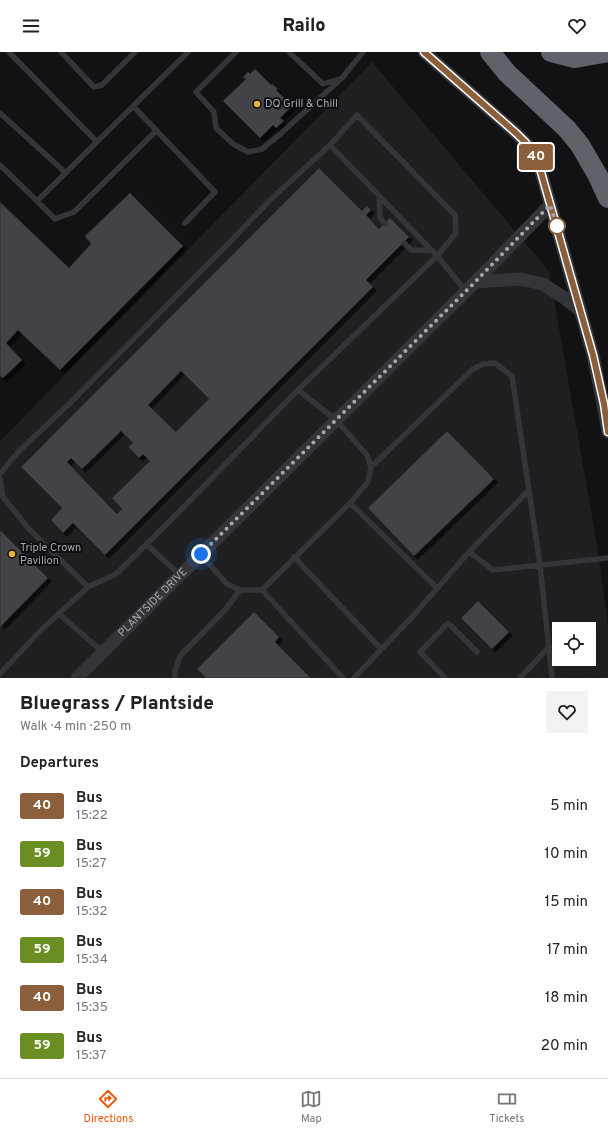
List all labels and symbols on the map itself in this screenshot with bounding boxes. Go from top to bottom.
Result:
place label: DQ Grill & Chill [265,97,338,111]
marker: DQ Grill & Chill [252,99,262,109]
line badge: 40 [518,144,554,170]
unlabelled marker [548,217,566,235]
place label: Triple Crown Pavilion [20,541,81,568]
your location [191,544,211,564]
marker: Triple Crown Pavilion [7,549,17,559]
street label: PLANTSIDE DRIVE [115,565,191,640]

